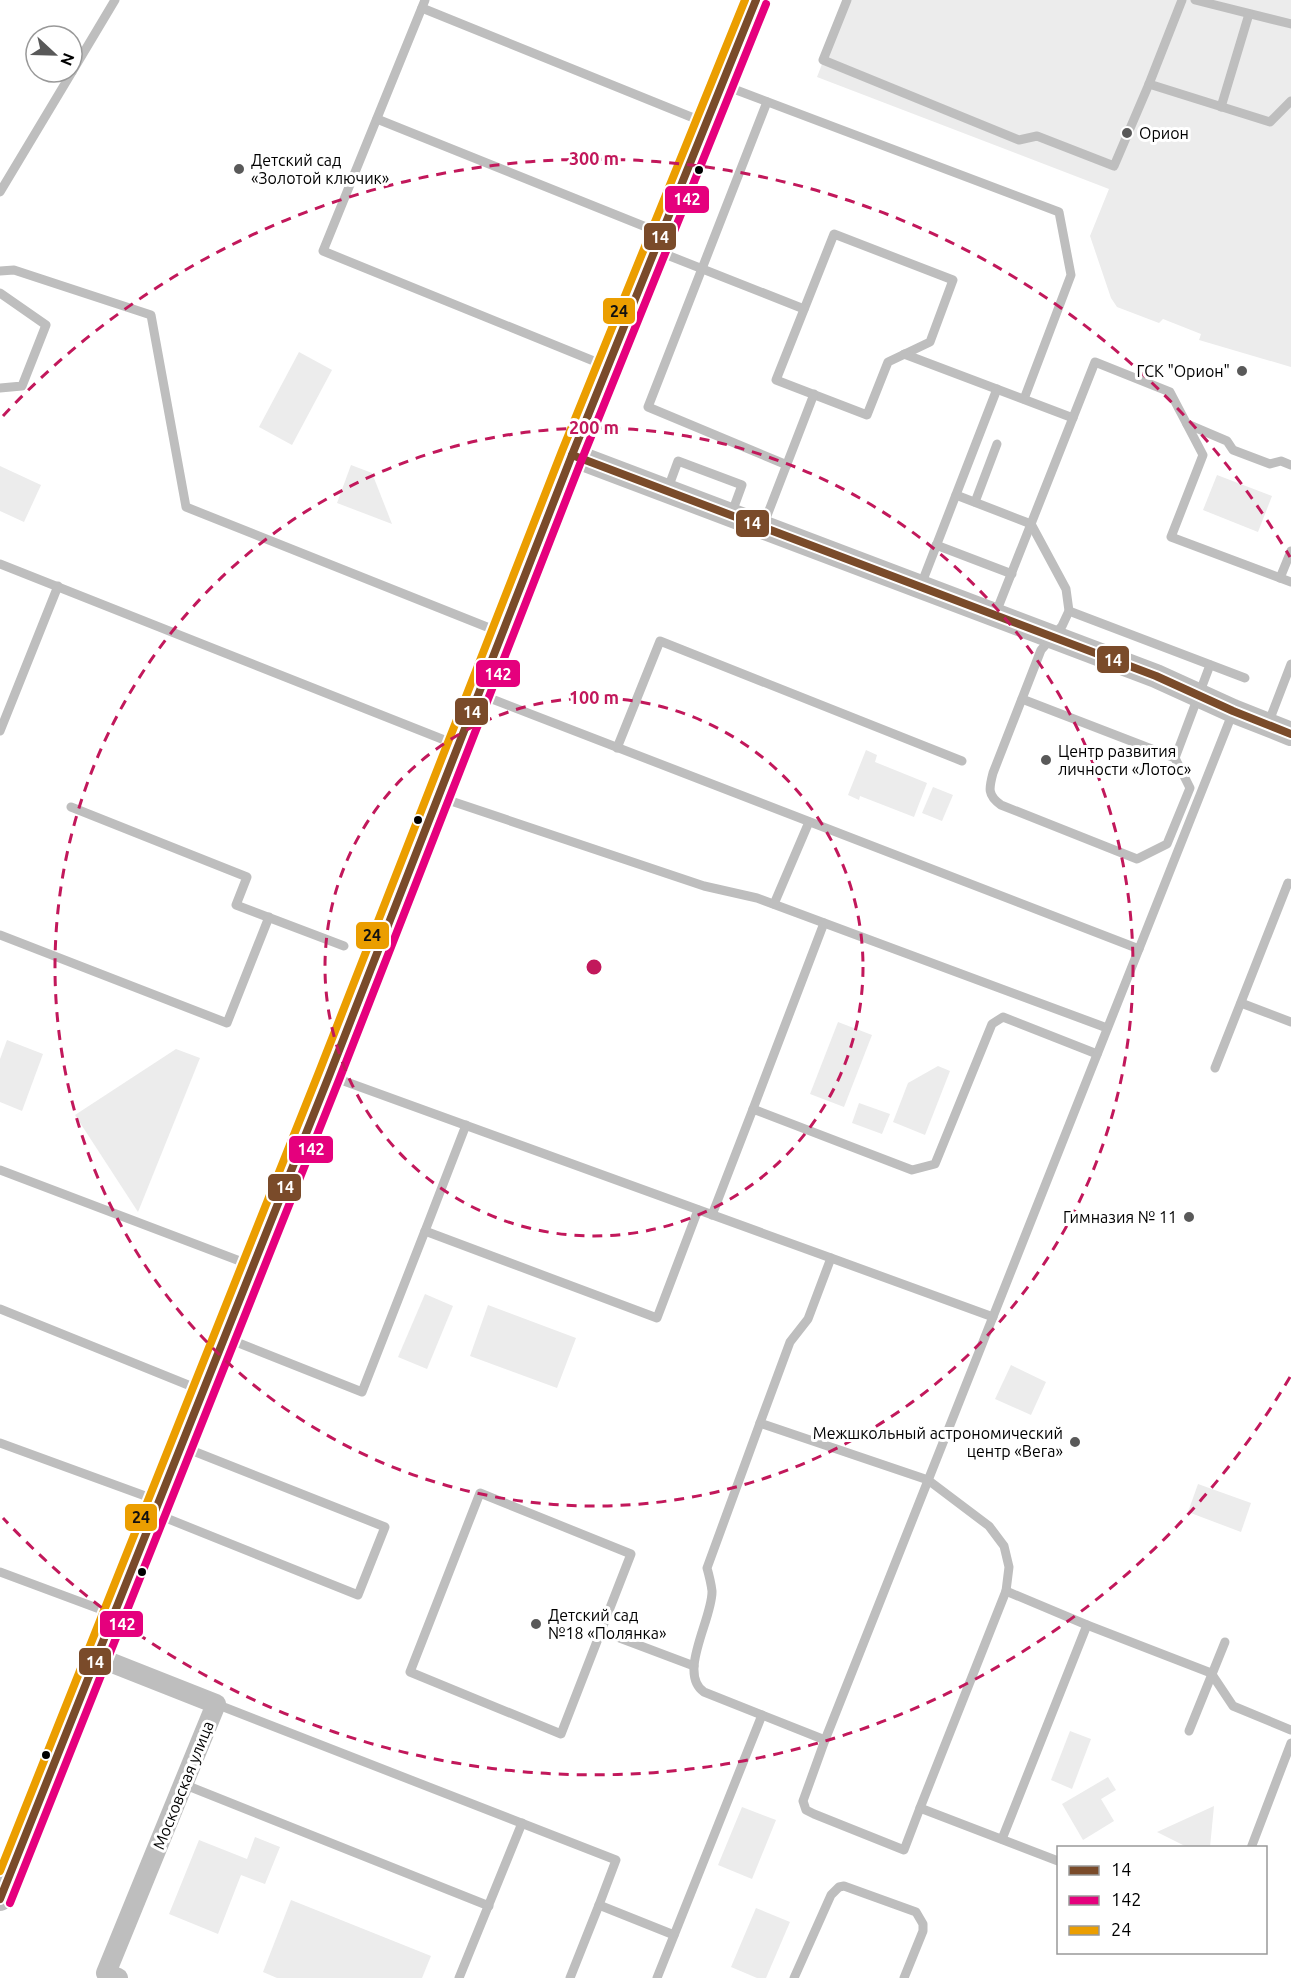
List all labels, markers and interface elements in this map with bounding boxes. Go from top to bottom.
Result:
north arrow [24,24,84,84]
text: N [57,51,78,69]
place label: Орион [1139,124,1189,142]
marker: Орион [1120,126,1134,140]
text: 300 m [569,148,619,168]
place label: Детский сад «Золотой ключик» [251,151,389,187]
marker: Детский сад «Золотой ключик» [232,162,246,176]
unlabelled marker [693,164,705,176]
line badge: 142 [664,185,710,214]
text: 142 [673,190,701,208]
line badge: 14 [643,222,677,251]
text: 14 [651,228,669,246]
line badge: 24 [602,297,636,325]
text: 24 [610,302,628,320]
place label: ГСК "Орион" [1137,362,1230,380]
marker: ГСК "Орион" [1235,364,1249,378]
text: 200 m [569,417,619,437]
line badge: 14 [735,509,770,538]
text: 14 [743,514,761,532]
line badge: 14 [1096,645,1130,674]
text: 14 [1104,651,1122,669]
line badge: 142 [475,659,521,688]
text: 142 [484,665,512,683]
text: 100 m [569,687,619,707]
line badge: 14 [454,697,489,726]
text: 14 [463,703,481,721]
place label: Центр развития личности «Лотос» [1058,742,1191,778]
marker: Центр развития личности «Лотос» [1039,753,1053,767]
unlabelled marker [412,814,424,826]
line badge: 24 [355,921,390,950]
text: 24 [363,926,381,944]
centre of rings [584,957,604,977]
line badge: 142 [288,1135,334,1164]
text: 142 [297,1140,325,1158]
line badge: 14 [267,1173,302,1202]
text: 14 [276,1178,294,1196]
place label: Гимназия № 11 [1063,1208,1177,1226]
marker: Гимназия № 11 [1182,1210,1196,1224]
place label: Межшкольный астрономический центр «Вега» [813,1424,1063,1460]
marker: Межшкольный астрономический центр «Вега» [1068,1435,1082,1449]
line badge: 24 [124,1503,158,1532]
text: 24 [132,1508,150,1526]
unlabelled marker [136,1566,148,1578]
place label: Детский сад №18 «Полянка» [548,1606,666,1642]
line badge: 142 [99,1610,144,1638]
text: 142 [108,1615,136,1633]
marker: Детский сад №18 «Полянка» [529,1617,543,1631]
line badge: 14 [78,1647,112,1676]
text: 14 [86,1653,104,1671]
street label: Московская улица [149,1718,217,1852]
unlabelled marker [40,1749,52,1761]
legend [1057,1846,1267,1954]
text: 14 [1111,1859,1131,1879]
text: 142 [1111,1889,1141,1909]
text: 24 [1111,1919,1131,1939]

